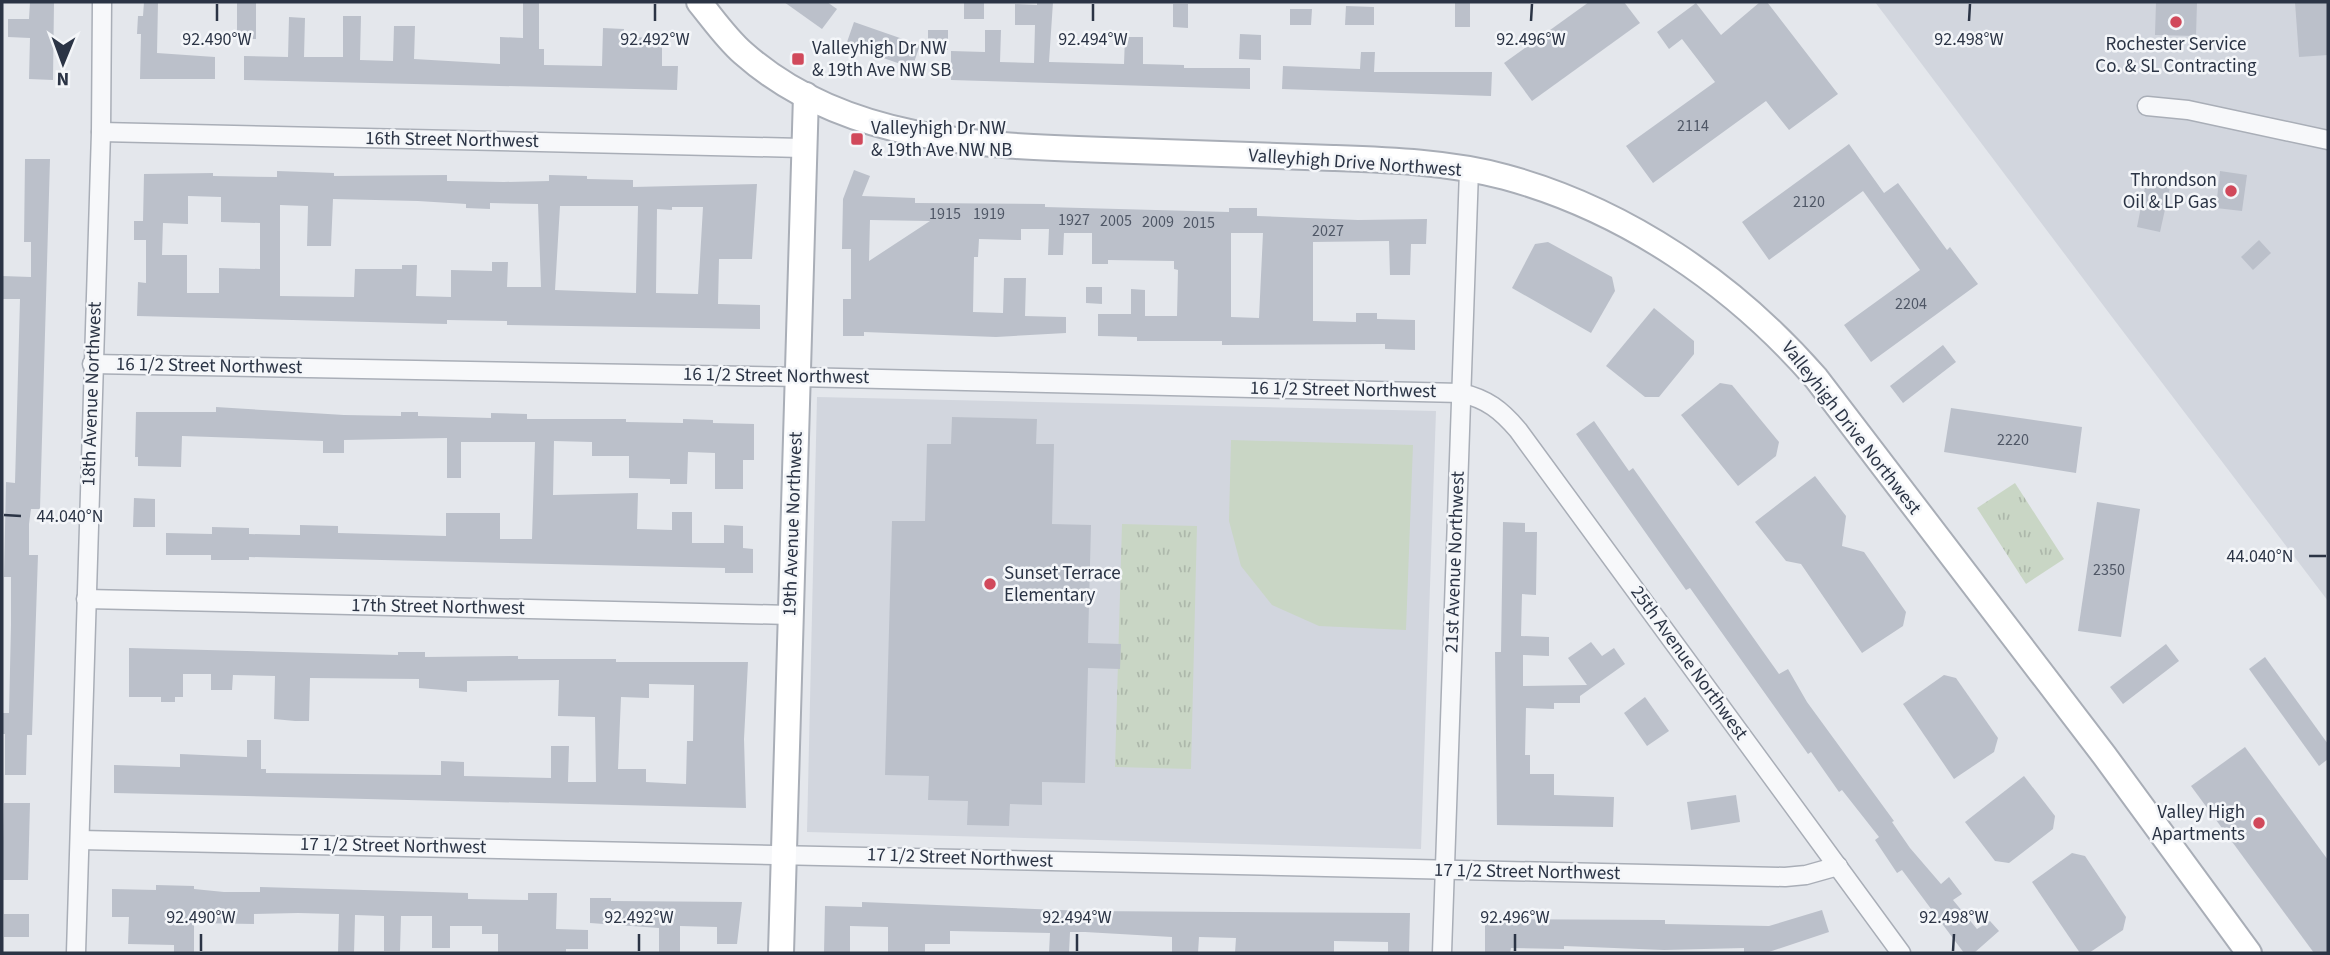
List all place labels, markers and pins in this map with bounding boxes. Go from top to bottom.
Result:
marker: Rochester Service Co. & SL Contracting [2168,14,2184,30]
place label: Rochester Service Co. & SL Contracting [2095,31,2257,80]
place label: Valleyhigh Dr NW & 19th Ave NW SB [812,35,951,84]
marker: Valleyhigh Dr NW & 19th Ave NW SB [790,51,806,67]
place label: Valleyhigh Dr NW & 19th Ave NW NB [871,115,1013,164]
marker: Valleyhigh Dr NW & 19th Ave NW NB [849,131,865,147]
place label: Throndson Oil & LP Gas [2123,167,2217,216]
marker: Throndson Oil & LP Gas [2223,183,2239,199]
place label: Sunset Terrace Elementary [1004,560,1121,609]
marker: Sunset Terrace Elementary [982,576,998,592]
place label: Valley High Apartments [2152,799,2245,848]
marker: Valley High Apartments [2251,815,2267,831]

